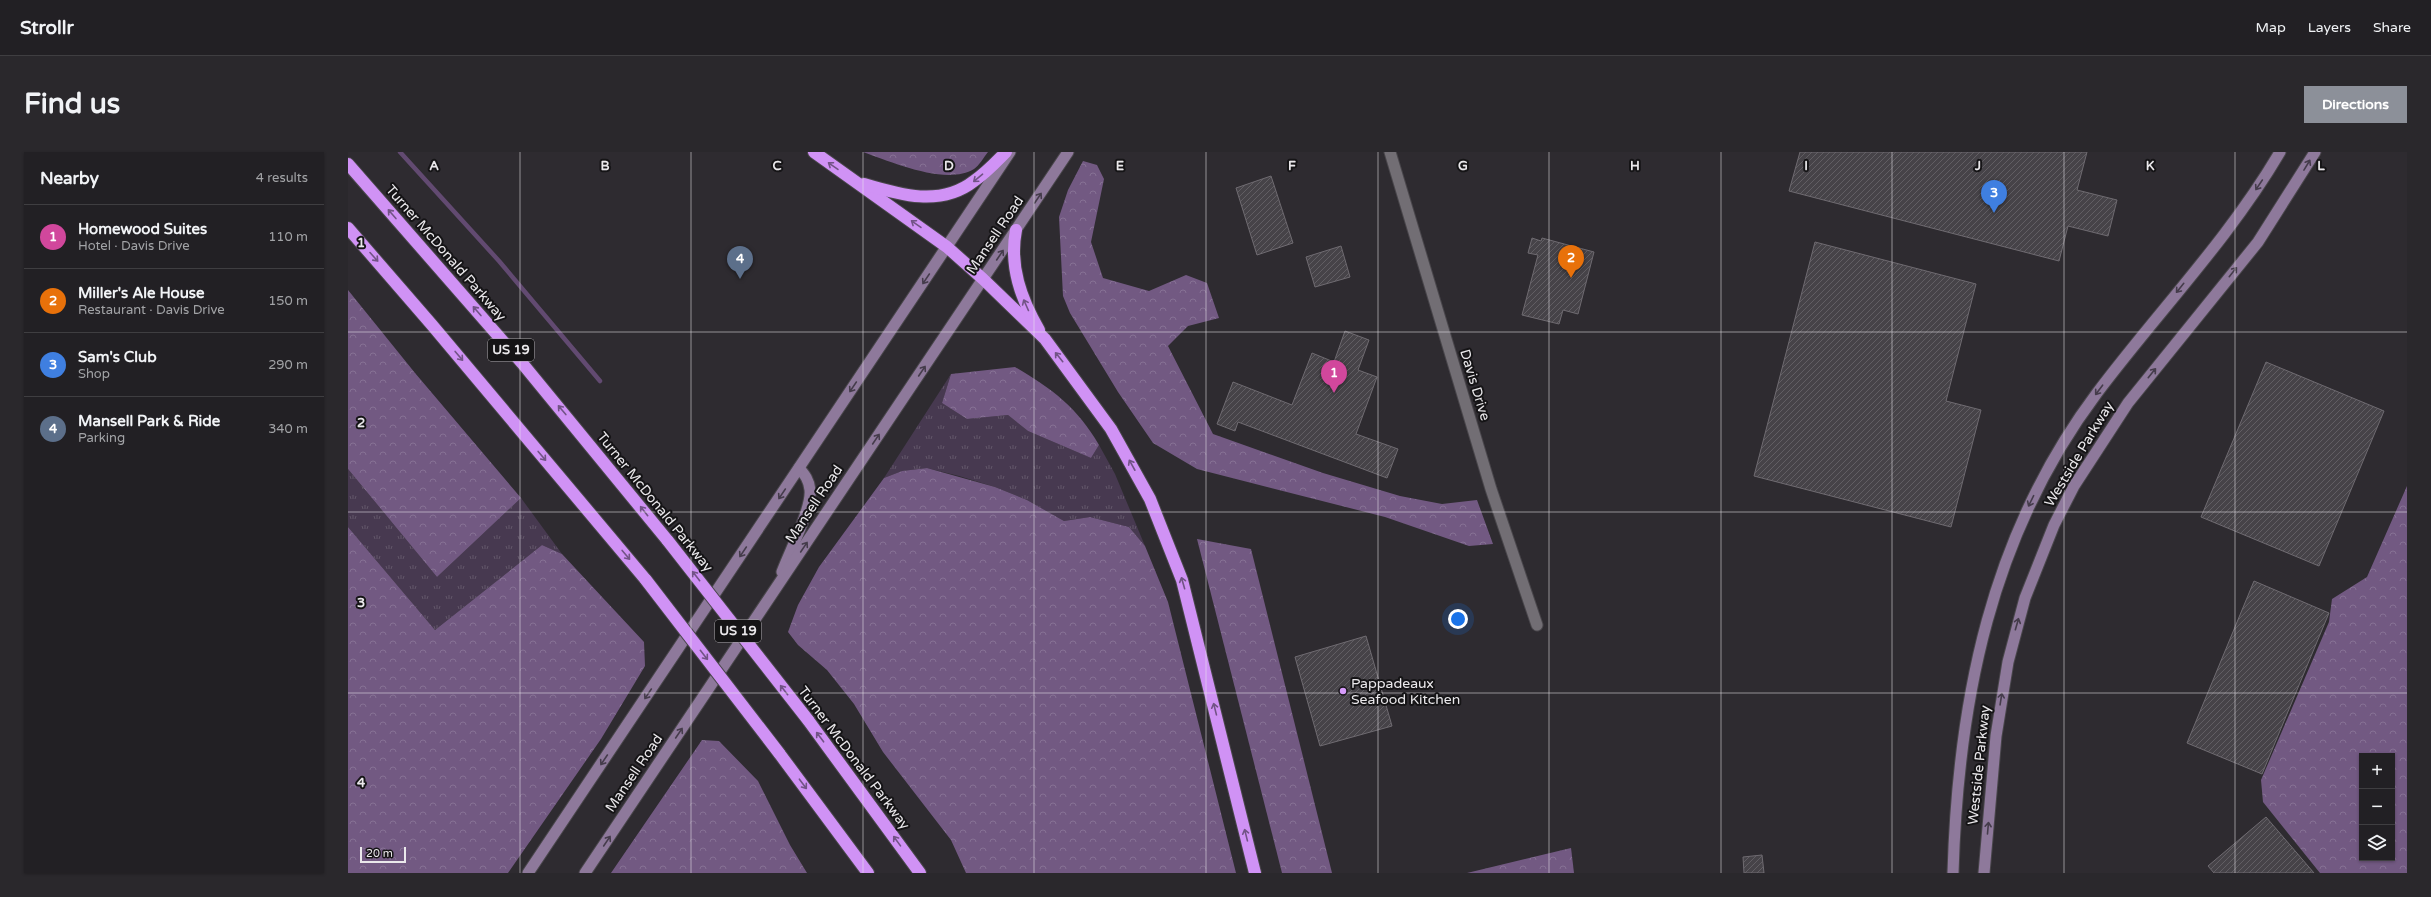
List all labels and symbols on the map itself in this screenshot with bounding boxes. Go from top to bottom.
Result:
text: A [429,158,439,174]
text: B [600,158,610,174]
text: C [772,158,782,174]
text: D [944,158,954,174]
text: E [1116,158,1124,174]
text: F [1288,158,1296,174]
text: G [1458,158,1468,174]
text: H [1630,158,1640,174]
text: I [1804,158,1808,174]
text: J [1974,158,1981,174]
text: K [2146,158,2155,174]
text: L [2317,158,2325,174]
one-way arrow [2304,159,2312,171]
one-way arrow [828,162,839,170]
one-way arrow [972,174,983,183]
one-way arrow [2255,179,2263,190]
pin: 3 [1981,180,2007,213]
street label: Turner McDonald Parkway [382,181,510,325]
street label: Mansell Road [963,193,1027,277]
one-way arrow [1034,193,1042,204]
one-way arrow [387,208,396,219]
one-way arrow [910,220,921,229]
text: 1 [357,235,365,251]
pin: 2 [1558,245,1584,278]
pin: 4 [727,246,753,279]
one-way arrow [996,249,1004,260]
one-way arrow [369,252,378,262]
one-way arrow [2229,266,2238,277]
one-way arrow [922,274,930,285]
one-way arrow [2176,283,2184,294]
one-way arrow [1022,299,1029,311]
one-way arrow [473,306,482,317]
road number: US 19 [488,339,534,361]
street label: Davis Drive [1456,347,1494,423]
one-way arrow [454,351,463,362]
one-way arrow [1055,352,1064,363]
pin: 1 [1321,360,1347,393]
one-way arrow [918,365,926,377]
one-way arrow [2148,368,2156,379]
one-way arrow [849,382,857,393]
one-way arrow [2095,385,2103,396]
street label: Westside Parkway [2041,398,2117,510]
one-way arrow [557,405,566,415]
text: 2 [357,415,365,431]
street label: Turner McDonald Parkway [593,429,717,576]
one-way arrow [872,434,880,445]
one-way arrow [538,450,547,461]
one-way arrow [1128,459,1135,471]
street label: Mansell Road [782,462,846,546]
one-way arrow [778,488,786,499]
one-way arrow [2027,494,2034,506]
one-way arrow [640,505,649,516]
one-way arrow [800,542,808,553]
one-way arrow [739,546,747,557]
one-way arrow [621,550,630,561]
one-way arrow [691,571,700,582]
one-way arrow [1179,577,1186,590]
text: 3 [357,595,365,611]
your location [1448,609,1468,629]
one-way arrow [2014,618,2022,631]
road number: US 19 [715,620,761,642]
one-way arrow [700,650,708,661]
place label: Pappadeaux Seafood Kitchen [1351,675,1460,708]
street label: Turner McDonald Parkway [795,683,914,833]
one-way arrow [780,684,788,695]
marker: Pappadeaux Seafood Kitchen [1338,686,1348,696]
one-way arrow [644,688,652,699]
one-way arrow [1997,693,2005,706]
one-way arrow [1210,703,1218,716]
street label: Westside Parkway [1964,704,1994,826]
one-way arrow [675,728,683,739]
street label: Mansell Road [602,731,666,815]
one-way arrow [816,731,824,742]
one-way arrow [600,754,608,765]
text: 4 [357,775,366,791]
one-way arrow [799,778,807,789]
one-way arrow [1984,822,1991,835]
one-way arrow [1241,829,1249,842]
one-way arrow [603,835,611,846]
one-way arrow [893,836,901,847]
scale bar [360,845,406,864]

